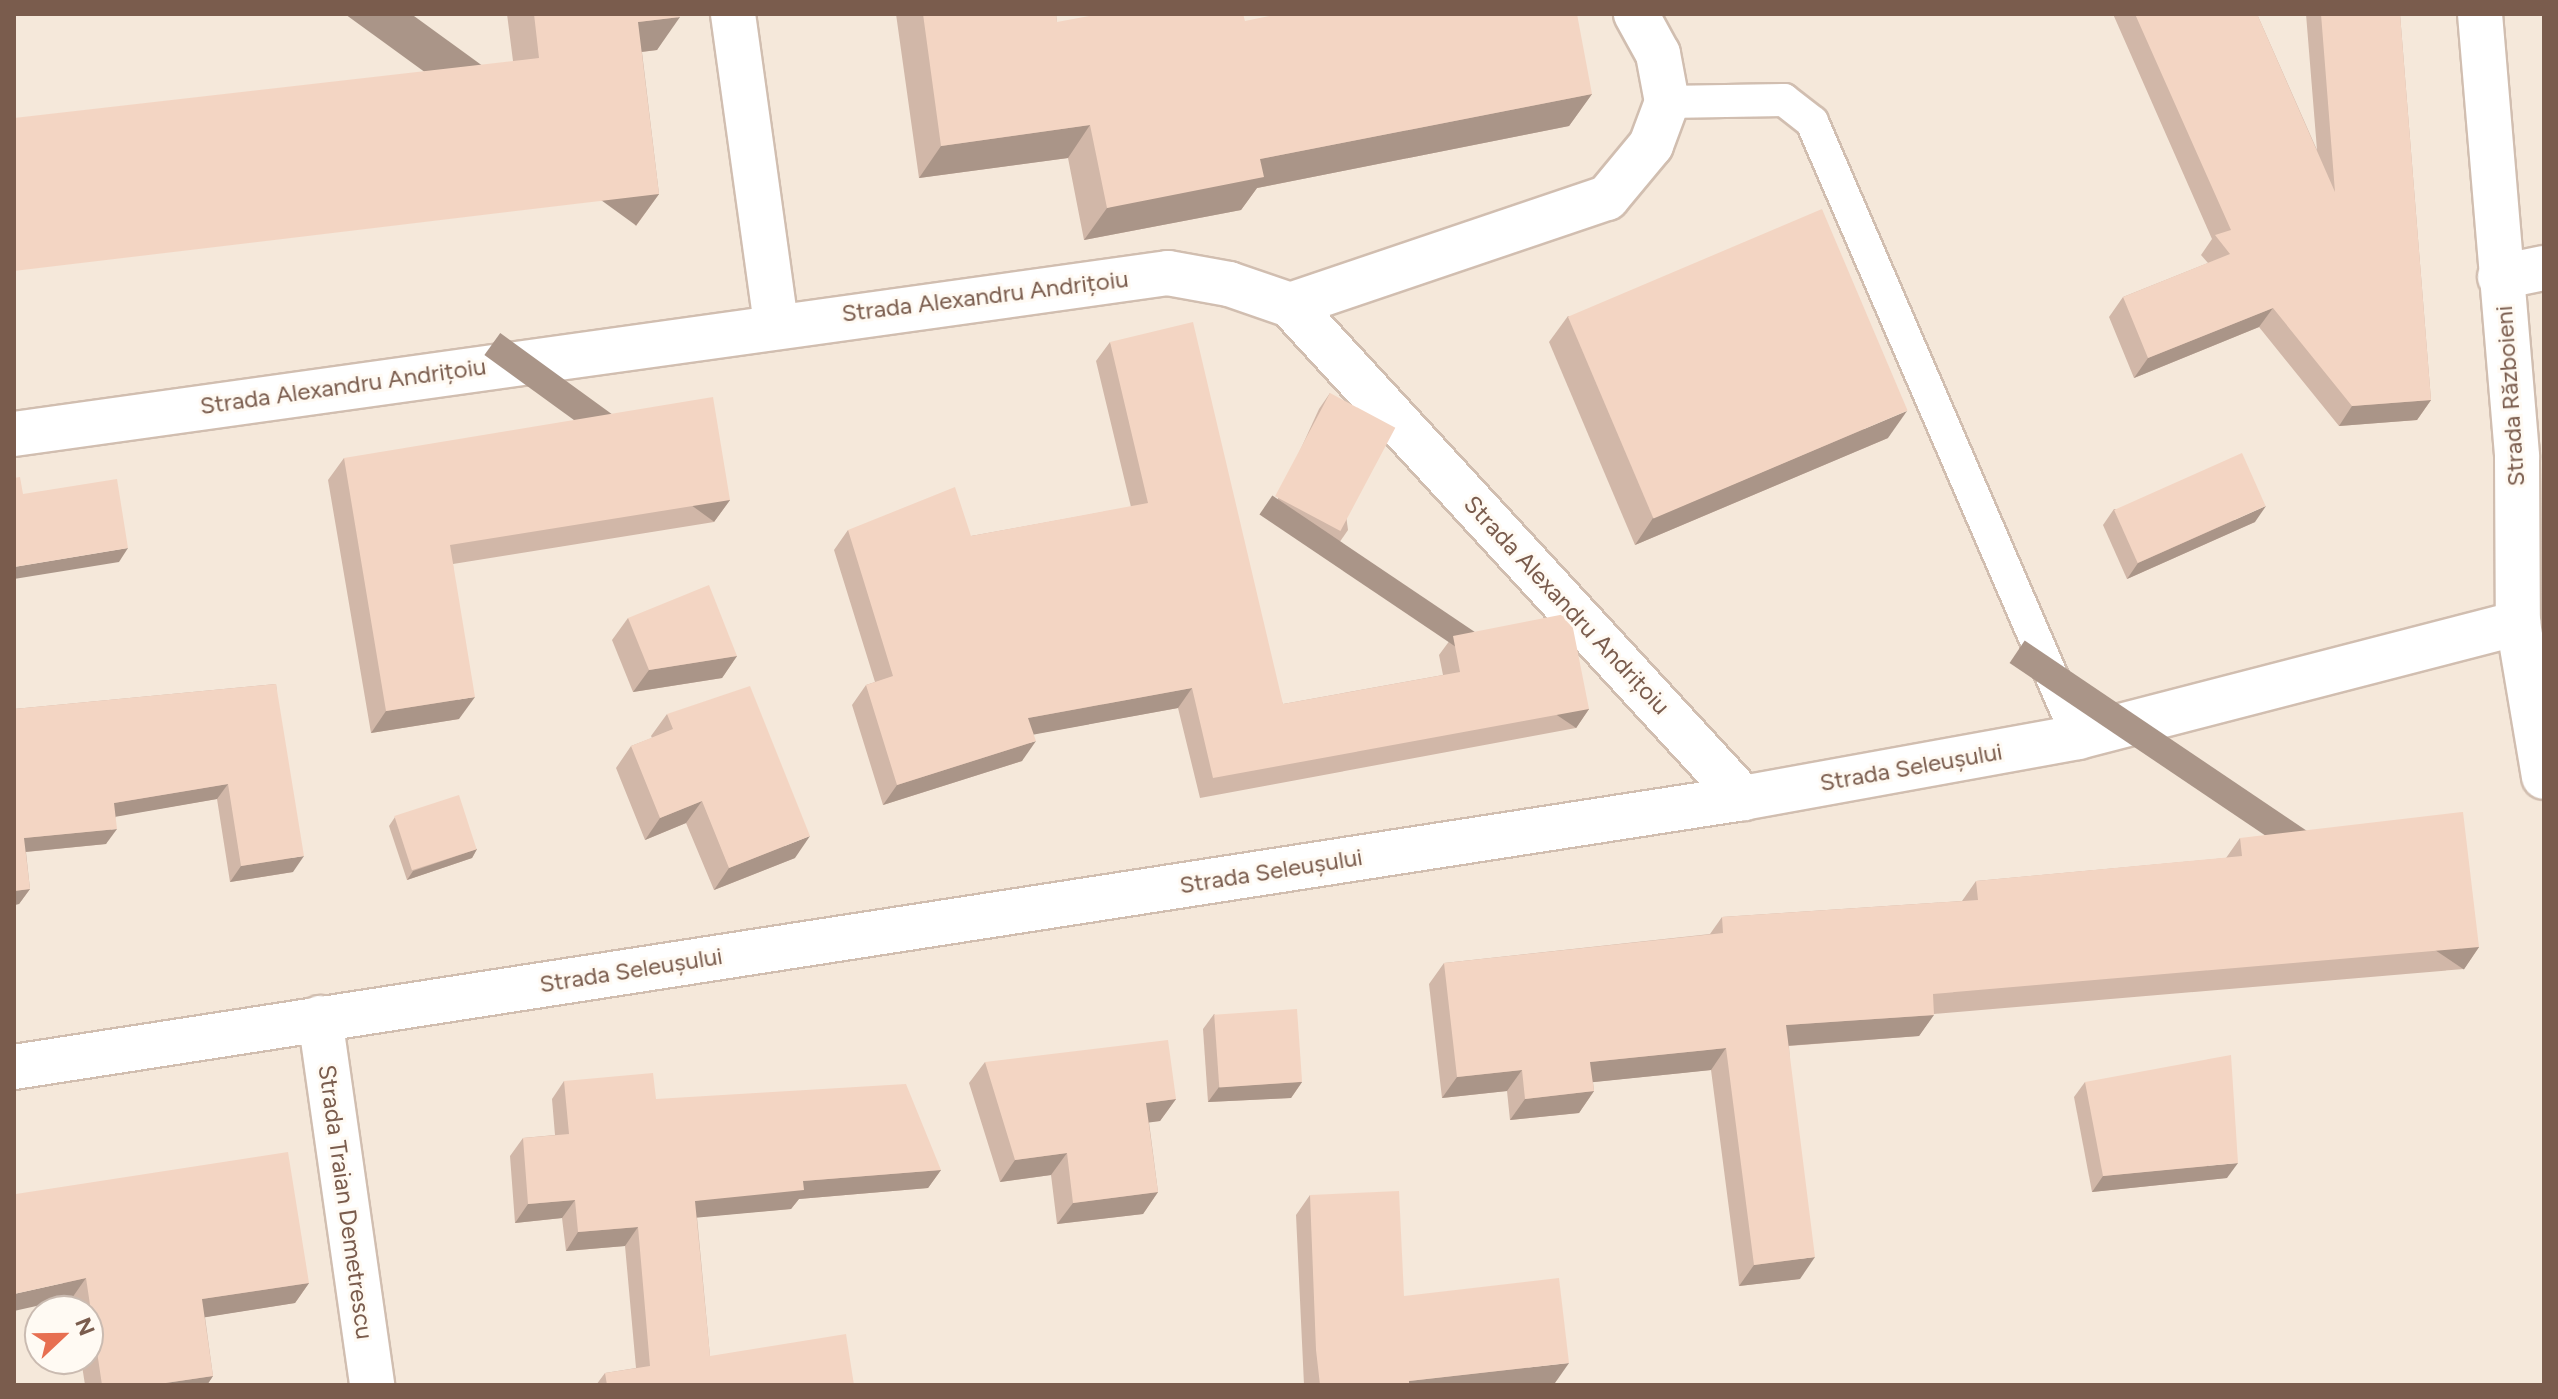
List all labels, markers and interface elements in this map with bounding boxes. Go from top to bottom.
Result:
street label: Strada Alexandru Andrițoiu [840,264,1130,328]
street label: Strada Războieni [2489,305,2531,487]
street label: Strada Alexandru Andrițoiu [198,352,488,420]
street label: Strada Alexandru Andrițoiu [1458,490,1676,720]
street label: Strada Seleușului [1817,737,2005,797]
street label: Strada Seleușului [1177,842,1365,900]
street label: Strada Seleușului [537,941,725,999]
street label: Strada Traian Demetrescu [312,1063,380,1341]
north arrow [24,1295,104,1375]
text: N [69,1314,101,1340]

